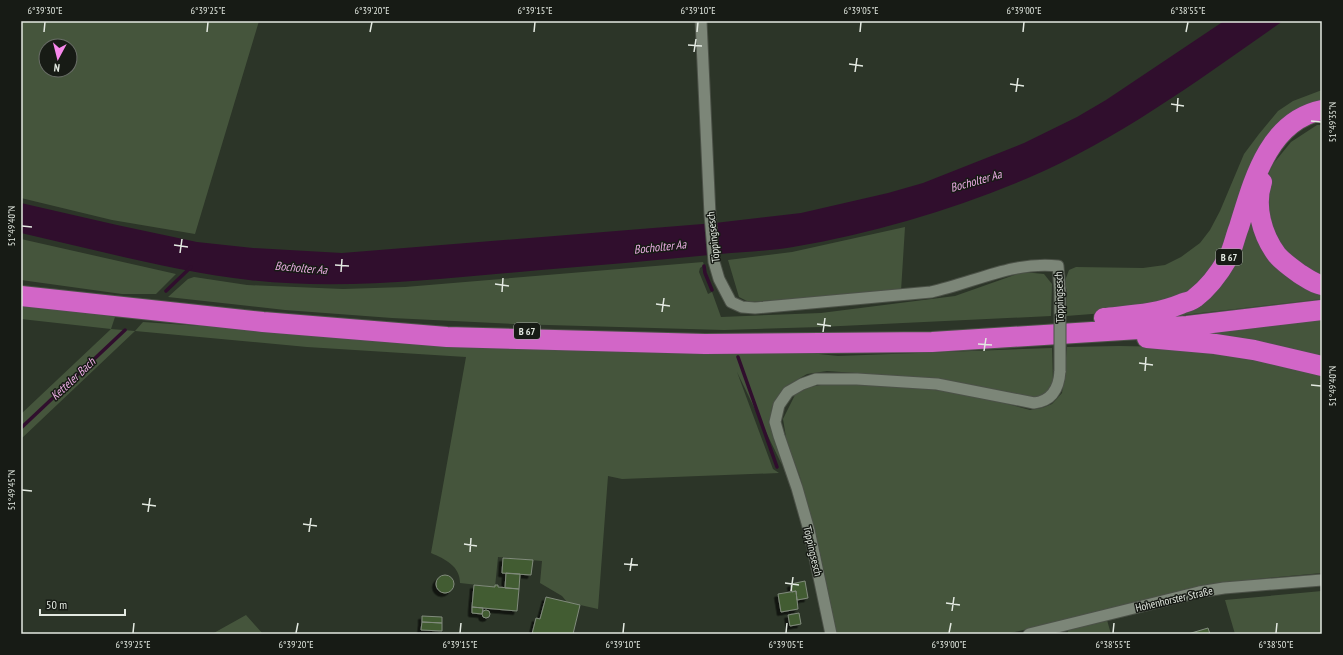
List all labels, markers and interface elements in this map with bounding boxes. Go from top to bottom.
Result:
text: 6°39'30"E [28,4,62,17]
text: 6°39'25"E [191,4,225,17]
text: 6°39'20"E [355,4,389,17]
text: 6°39'15"E [518,4,552,17]
text: 6°39'10"E [681,4,715,17]
text: 6°39'05"E [844,4,878,17]
text: 6°39'00"E [1007,4,1041,17]
text: 6°38'55"E [1171,4,1205,17]
north arrow [38,38,78,78]
text: N [53,61,61,75]
text: 51°49'35"N [1326,102,1339,142]
water label: Bocholter Aa [949,166,1004,195]
text: 51°49'40"N [5,206,18,246]
street label: Töppingsesch [703,211,723,263]
water label: Bocholter Aa [633,236,688,257]
road number: B 67 [1216,249,1242,265]
water label: Bocholter Aa [274,258,329,277]
street label: Töppingsesch [1051,271,1067,323]
road number: B 67 [514,323,540,339]
water label: Ketteler Bach [47,354,99,403]
text: 51°49'40"N [1326,366,1339,406]
text: 51°49'45"N [5,470,18,510]
street label: Töppingsesch [800,525,826,578]
street label: Hohenhorster Straße [1134,583,1215,615]
scale bar [40,591,125,617]
text: 50 m [46,597,67,612]
text: 6°39'25"E [116,638,150,651]
text: 6°39'20"E [279,638,313,651]
text: 6°39'15"E [443,638,477,651]
text: 6°39'10"E [606,638,640,651]
text: 6°39'05"E [769,638,803,651]
text: 6°39'00"E [932,638,966,651]
text: 6°38'55"E [1096,638,1130,651]
text: 6°38'50"E [1259,638,1293,651]

